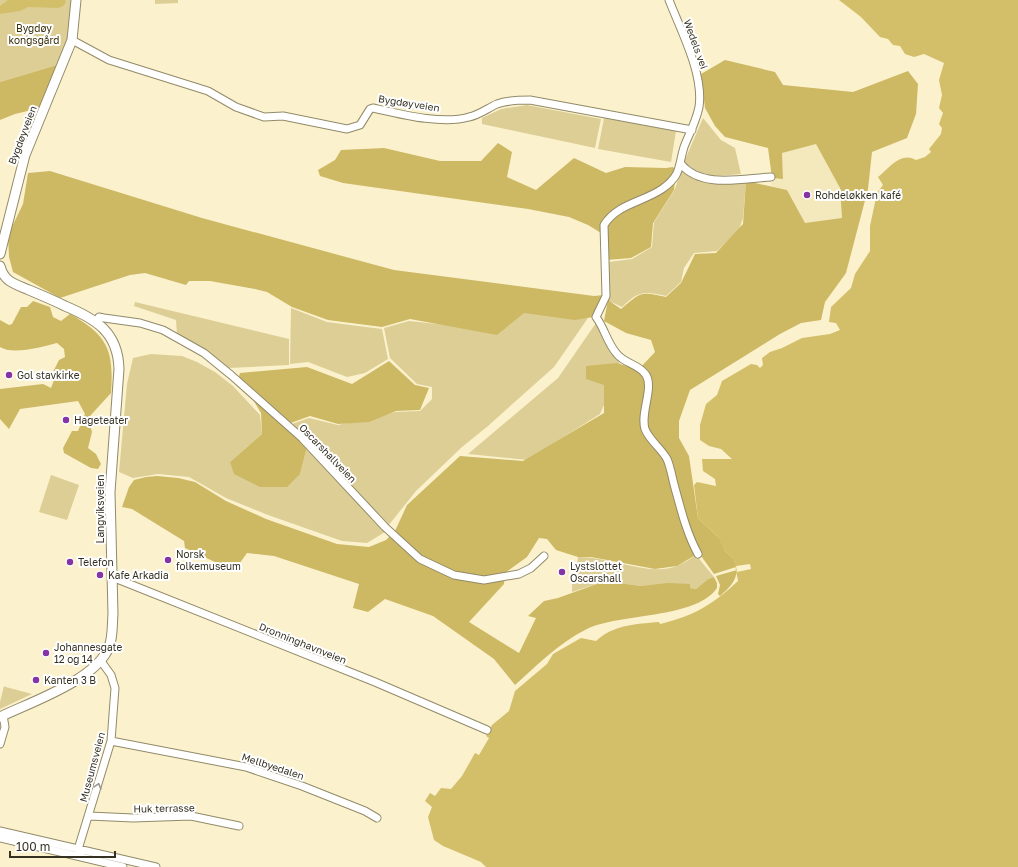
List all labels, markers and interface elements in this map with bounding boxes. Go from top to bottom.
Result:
street label: Wedels vei [681,18,711,70]
park label: Bygdøy kongsgård [9,22,59,46]
street label: Bygdøyveien [377,92,441,114]
street label: Bygdøyveien [5,104,39,166]
place label: Rohdeløkken kafé [815,189,901,201]
marker: Rohdeløkken kafé [802,190,812,200]
place label: Gol stavkirke [17,369,80,381]
marker: Gol stavkirke [4,370,14,380]
place label: Hageteater [74,414,128,426]
marker: Hageteater [61,415,71,425]
street label: Oscarshallveien [297,421,359,485]
street label: Langviksveien [94,475,106,543]
place label: Norsk folkemuseum [176,548,241,572]
marker: Norsk folkemuseum [163,555,173,565]
place label: Telefon [78,556,114,568]
marker: Telefon [65,557,75,567]
place label: Lystslottet Oscarshall [570,560,622,584]
marker: Lystslottet Oscarshall [557,567,567,577]
place label: Kafe Arkadia [108,569,169,581]
marker: Kafe Arkadia [95,570,105,580]
street label: Dronninghavnveien [258,620,348,666]
place label: Johannesgate 12 og 14 [54,641,122,665]
marker: Johannesgate 12 og 14 [41,648,51,658]
place label: Kanten 3 B [44,674,96,686]
marker: Kanten 3 B [31,675,41,685]
street label: Museumsveien [77,731,107,803]
street label: Mellbyedalen [240,750,306,782]
one-way arrow [93,782,102,789]
street label: Huk terrasse [133,801,195,815]
scale bar [10,833,115,859]
text: 100 m [16,839,50,854]

